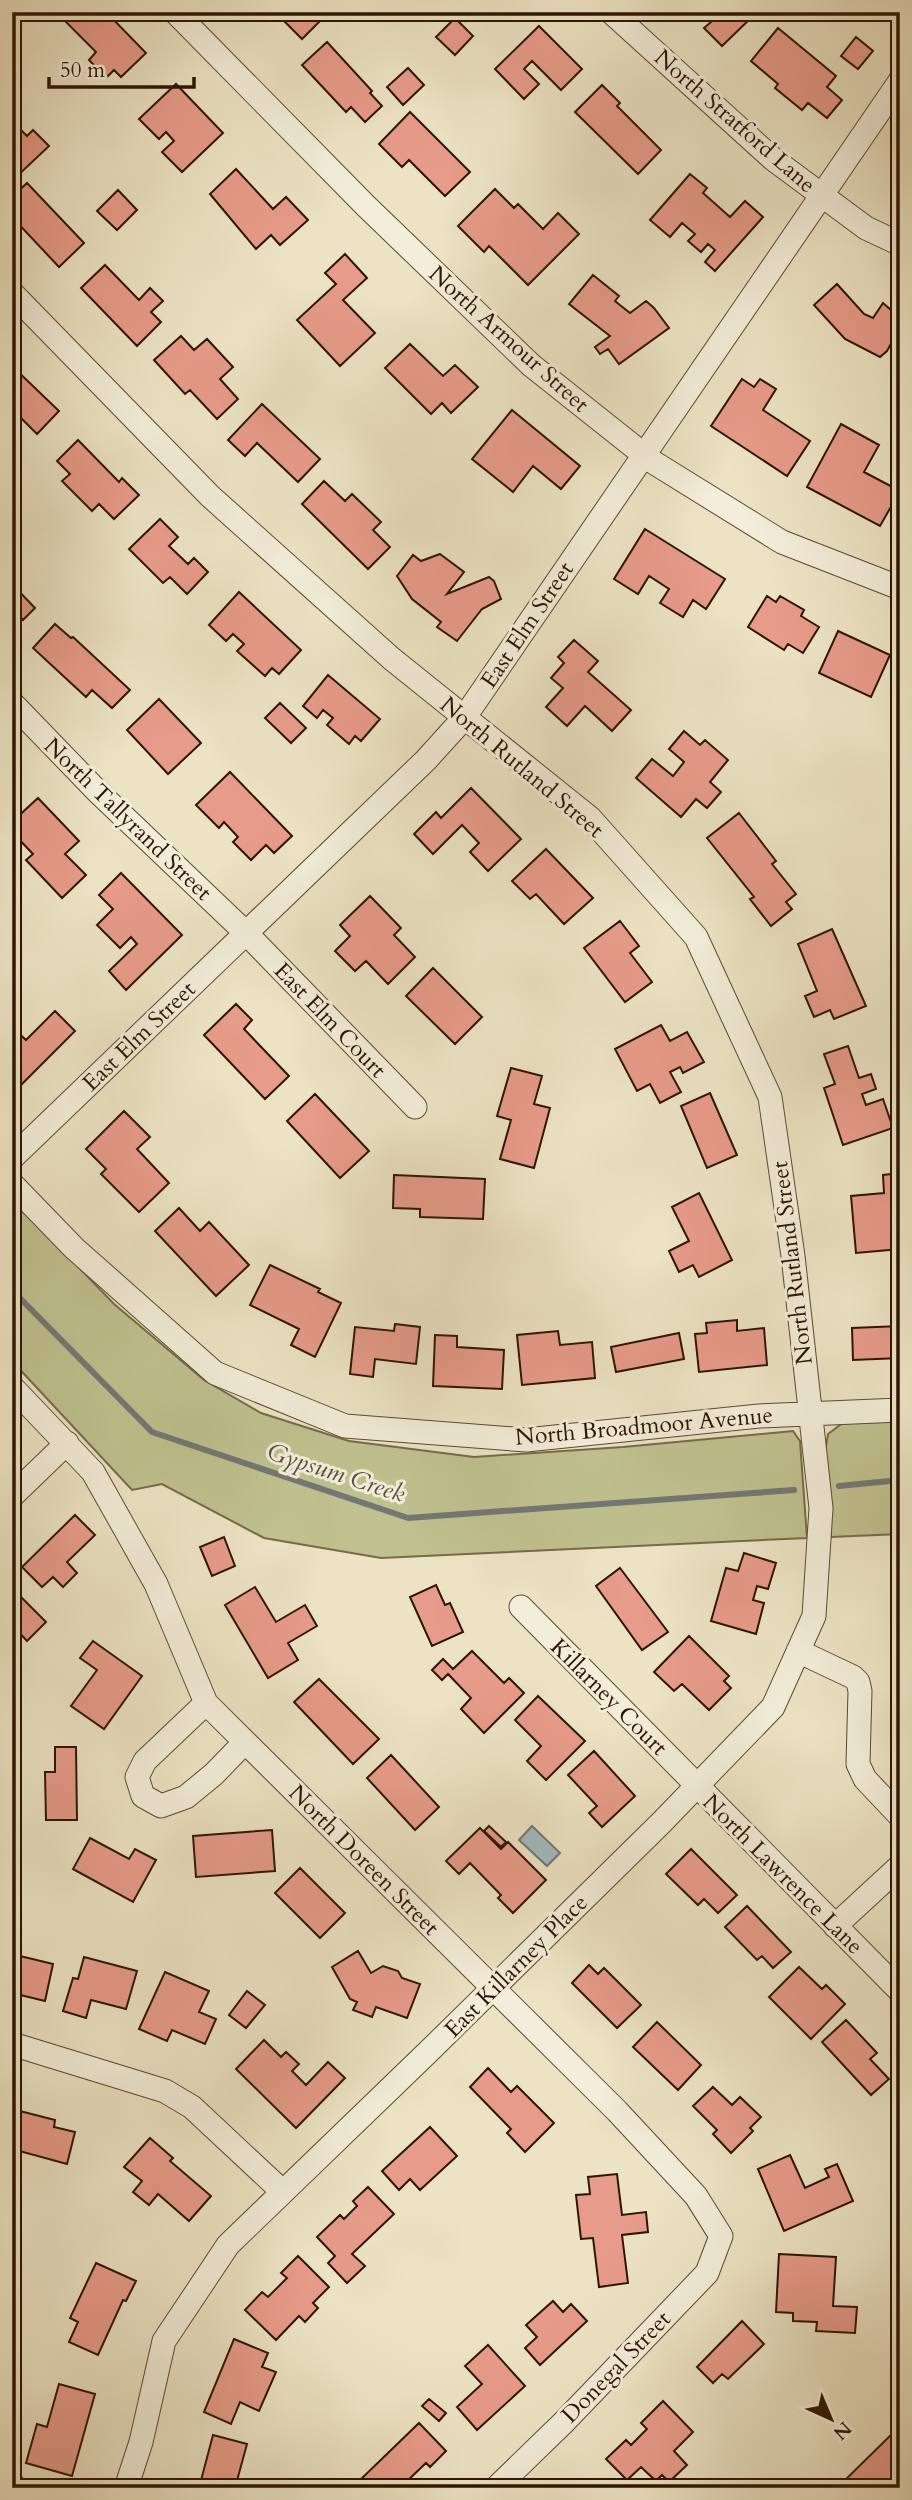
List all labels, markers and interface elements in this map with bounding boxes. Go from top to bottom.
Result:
street label: North Stratford Lane [648,42,822,200]
scale bar [49,46,194,90]
text: 50 m [60,56,105,85]
street label: North Armour Street [422,259,596,419]
street label: East Elm Street [473,556,581,694]
street label: North Rutland Street [434,689,610,845]
street label: North Tallyrand Street [37,731,219,907]
street label: East Elm Court [267,956,393,1084]
street label: East Elm Street [76,974,202,1098]
street label: North Rutland Street [764,1159,820,1367]
street label: North Broadmoor Avenue [514,1399,774,1453]
water label: Gypsum Creek [263,1435,409,1511]
street label: Killarney Court [544,1632,674,1762]
street label: North Doreen Street [282,1778,446,1942]
street label: North Lawrence Lane [696,1787,870,1961]
street label: East Killarney Place [437,1887,595,2045]
street label: Donegal Street [555,2304,677,2430]
north arrow [796,2384,866,2454]
text: N [827,2415,857,2446]

